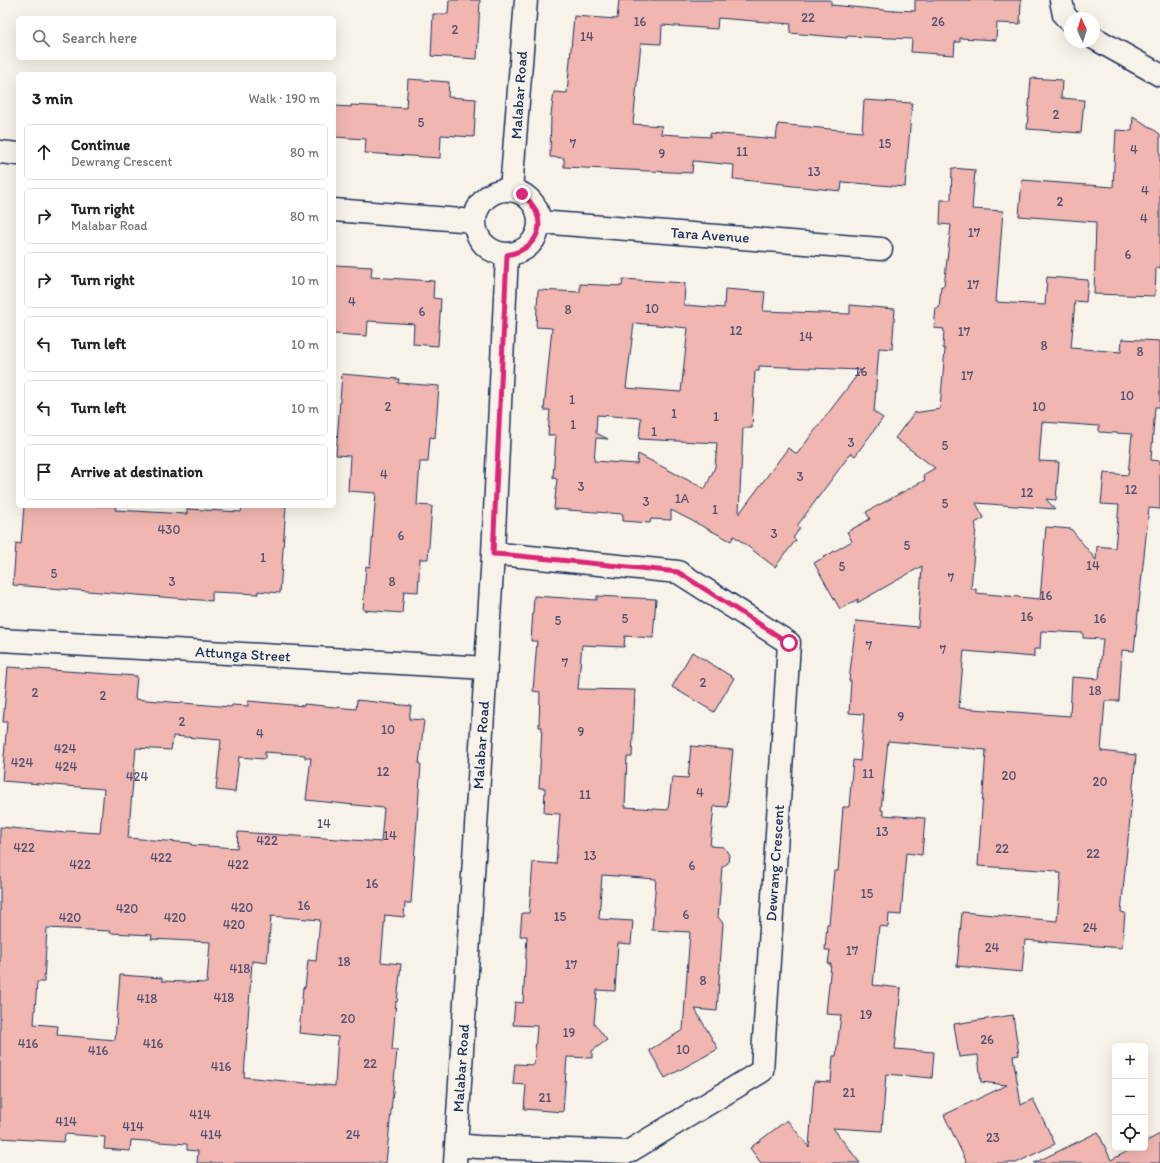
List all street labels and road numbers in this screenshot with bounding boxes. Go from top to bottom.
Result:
street label: Malabar Road [507,50,531,140]
street label: Tara Avenue [670,223,750,247]
street label: Attunga Street [195,643,292,666]
street label: Malabar Road [469,700,493,790]
street label: Dewrang Crescent [762,804,788,922]
street label: Malabar Road [449,1023,473,1113]

